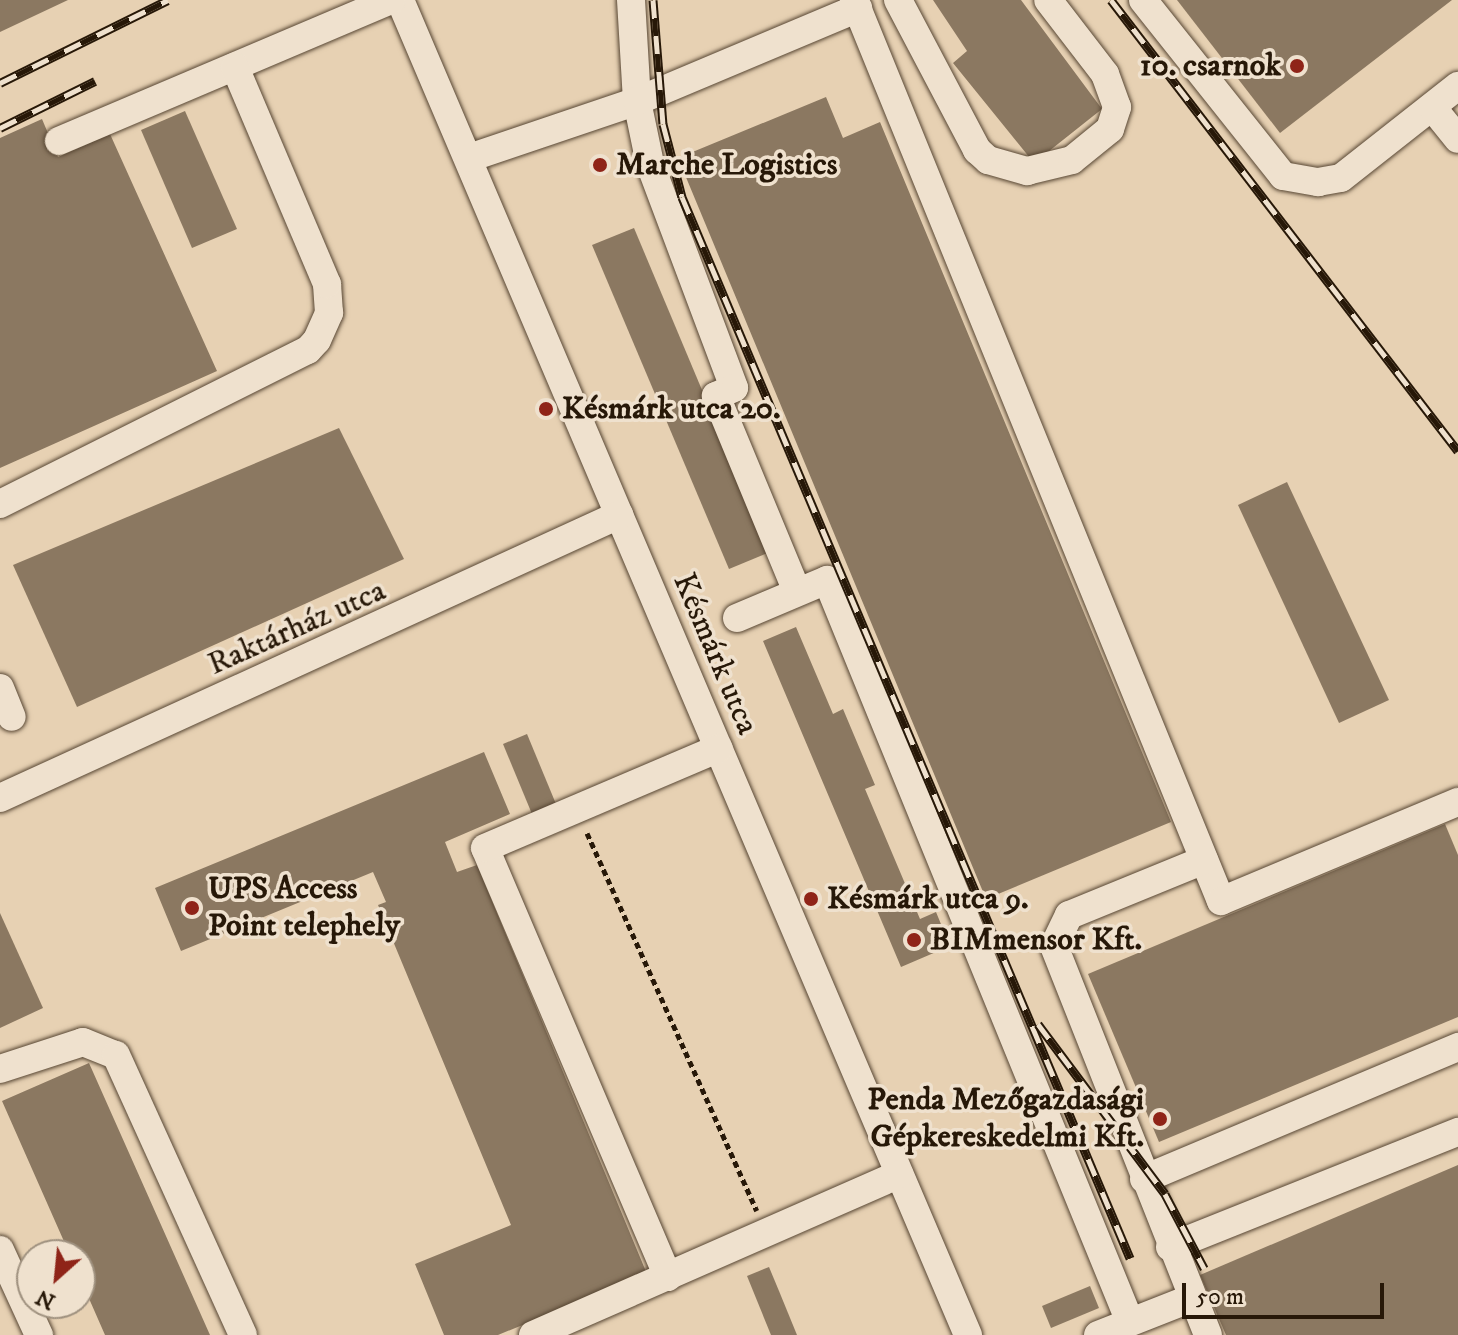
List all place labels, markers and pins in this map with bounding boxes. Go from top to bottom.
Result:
place label: 10. csarnok [1140,47,1281,85]
marker: 10. csarnok [1288,57,1306,75]
place label: Marche Logistics [616,146,837,184]
marker: Marche Logistics [591,156,609,174]
place label: Késmárk utca 20. [562,390,781,428]
marker: Késmárk utca 20. [537,400,555,418]
place label: UPS Access Point telephely [208,871,400,946]
place label: Késmárk utca 9. [827,880,1029,918]
marker: Késmárk utca 9. [802,890,820,908]
marker: UPS Access Point telephely [183,899,201,917]
place label: BIMmensor Kft. [930,921,1142,959]
marker: BIMmensor Kft. [905,931,923,949]
place label: Penda Mezőgazdasági Gépkereskedelmi Kft. [867,1082,1144,1157]
marker: Penda Mezőgazdasági Gépkereskedelmi Kft. [1151,1110,1169,1128]

